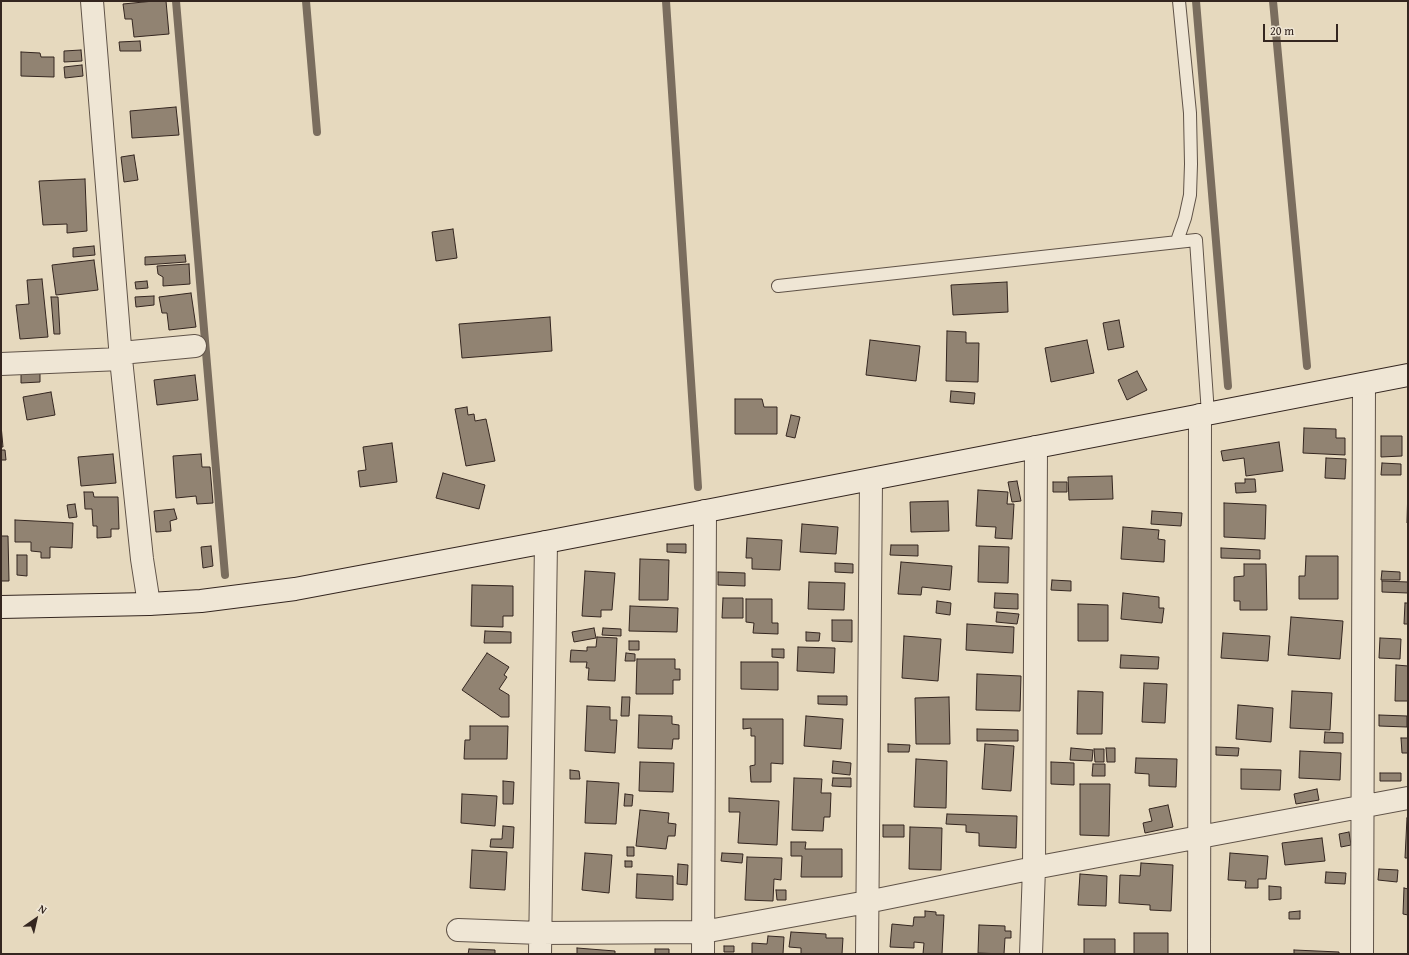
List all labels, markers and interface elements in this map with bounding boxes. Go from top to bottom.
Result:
scale bar [1265,16,1340,42]
text: 20 m [1270,22,1294,39]
north arrow [16,899,56,939]
text: N [35,900,50,918]

